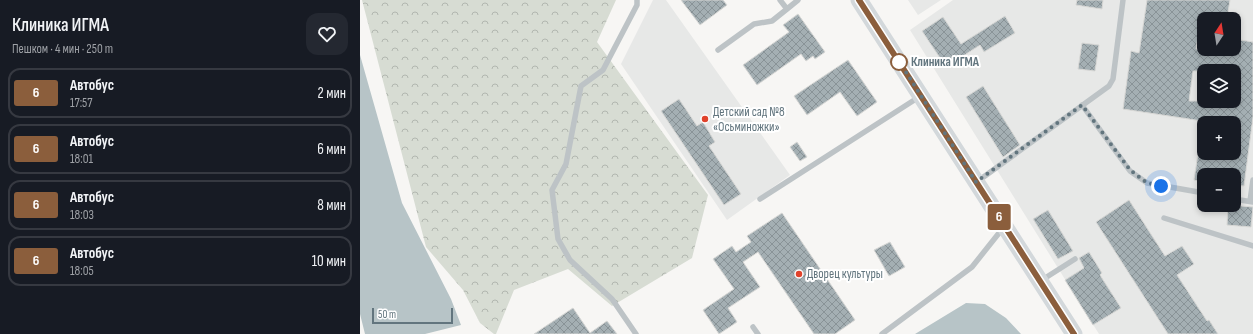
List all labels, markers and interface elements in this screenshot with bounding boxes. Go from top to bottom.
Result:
north arrow [1197,12,1241,56]
map controls [1197,12,1241,212]
button: heart [306,13,348,55]
text: Клиника ИГМА [12,14,109,37]
text: Пешком · 4 мин · 250 m [12,41,113,57]
marker: Клиника ИГМА [890,53,908,71]
place label: Клиника ИГМА [911,54,980,70]
button: layers [1197,64,1241,108]
text: Автобус [70,76,114,95]
text: 6 [33,84,39,101]
text: 2 мин [318,84,346,103]
text: 17:57 [70,95,92,111]
place label: Детский сад №8 «Осьминожки» [713,104,785,135]
marker: Детский сад №8 «Осьминожки» [700,114,710,124]
button: + [1197,116,1241,160]
text: Автобус [70,132,114,151]
text: 6 [33,140,39,157]
text: 6 мин [317,140,346,159]
text: 18:01 [70,151,93,167]
button: − [1197,168,1241,212]
your location [1151,176,1171,196]
text: Автобус [70,188,114,207]
text: 6 [33,196,39,213]
text: 8 мин [317,196,346,215]
line badge: 6 [986,204,1012,230]
text: 18:03 [70,207,94,223]
text: 6 [996,208,1002,225]
text: Автобус [70,244,114,263]
text: 6 [33,252,39,269]
text: 10 мин [312,252,346,271]
text: 18:05 [70,263,94,279]
place label: Дворец культуры [807,266,883,282]
marker: Дворец культуры [794,269,804,279]
scale bar [372,306,453,325]
text: 50 m [378,308,396,321]

